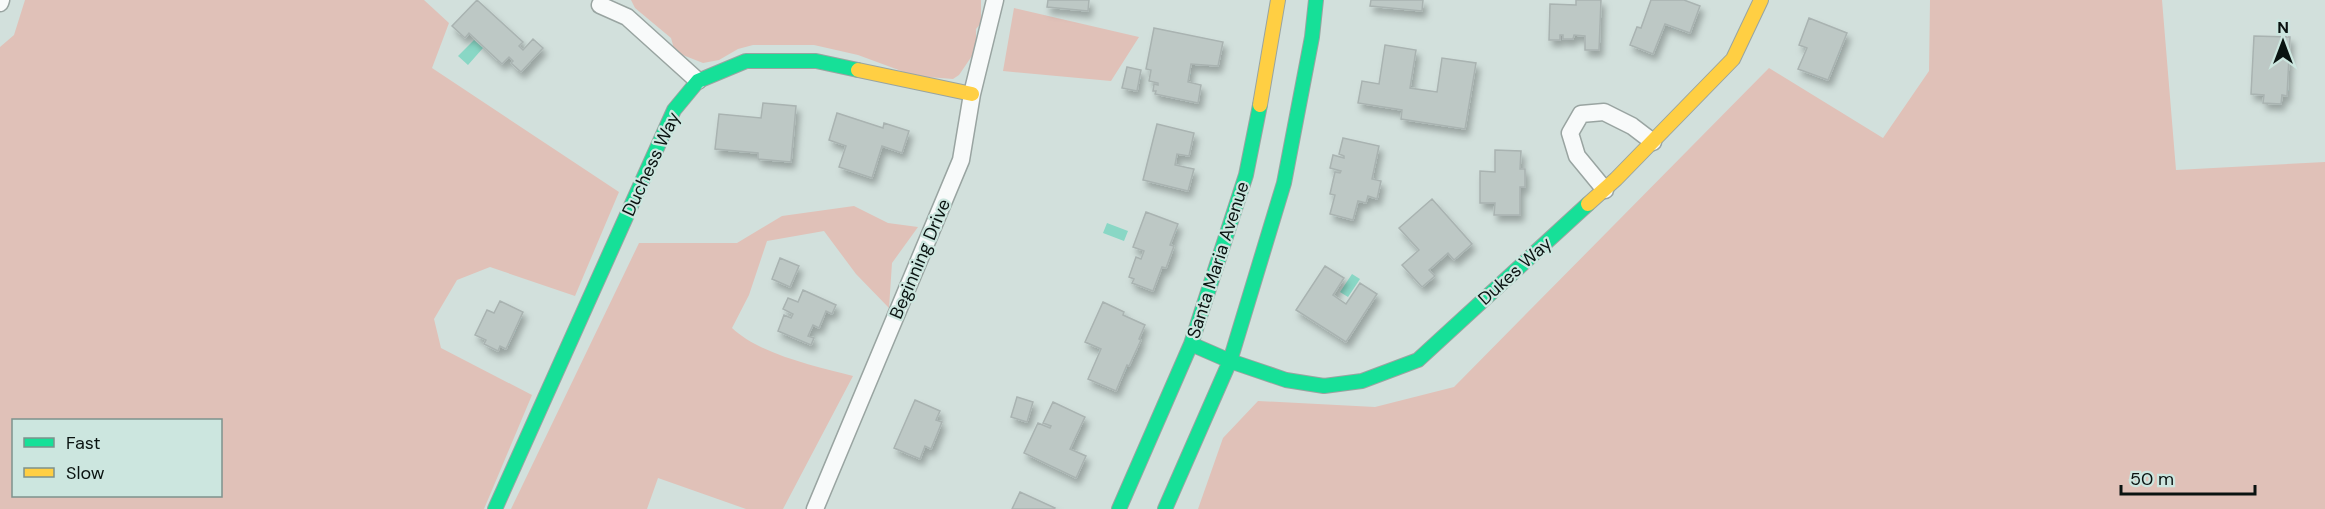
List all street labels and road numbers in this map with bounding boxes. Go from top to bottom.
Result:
street label: Duchess Way [616,108,686,220]
street label: Santa Maria Avenue [1181,178,1255,342]
street label: Beginning Drive [884,195,956,323]
street label: Dukes Way [1473,232,1557,310]

